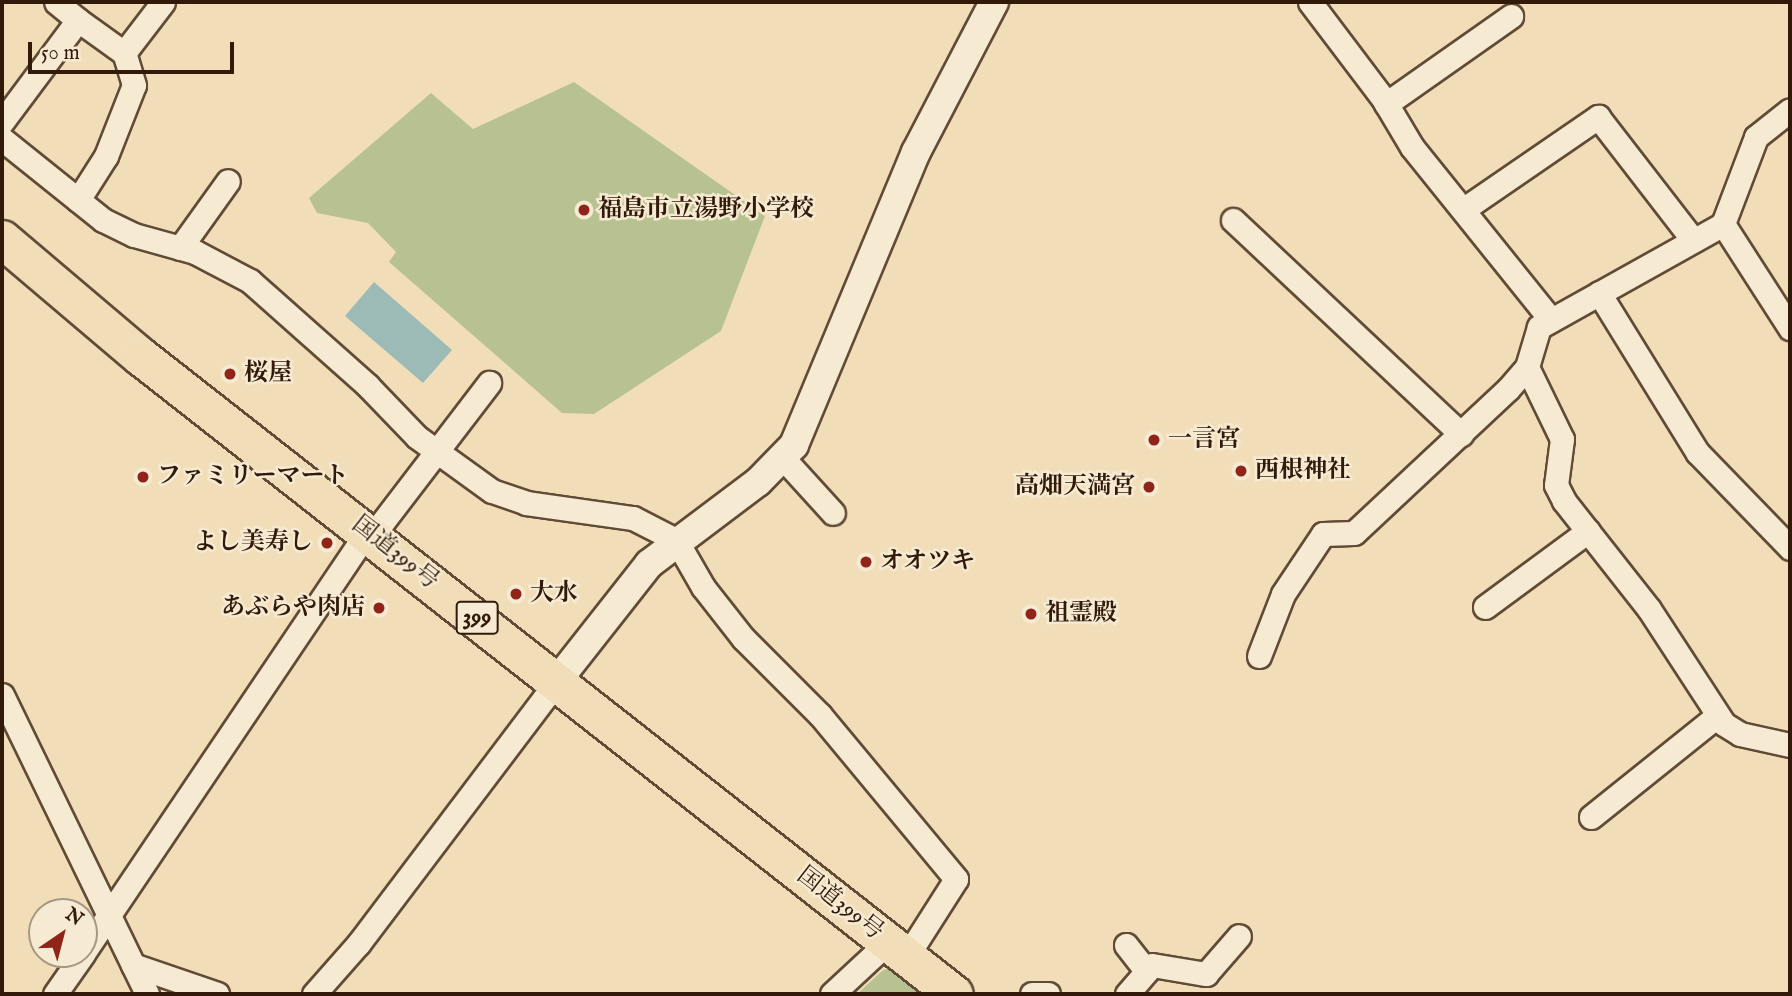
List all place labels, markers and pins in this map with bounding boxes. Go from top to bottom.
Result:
place label: 福島市立湯野小学校 [598,196,814,224]
marker: 福島市立湯野小学校 [576,202,592,218]
place label: 桜屋 [244,360,292,388]
marker: 桜屋 [222,366,238,382]
place label: 一言宮 [1168,426,1240,454]
marker: 一言宮 [1146,432,1162,448]
place label: 西根神社 [1255,457,1351,485]
place label: ファミリーマート [157,463,349,491]
marker: 西根神社 [1233,463,1249,479]
marker: ファミリーマート [135,469,151,485]
place label: 高畑天満宮 [1015,473,1135,501]
marker: 高畑天満宮 [1141,479,1157,495]
place label: よし美寿し [193,529,313,557]
marker: よし美寿し [319,535,335,551]
place label: オオツキ [880,548,976,576]
marker: オオツキ [858,554,874,570]
place label: 大水 [530,580,578,608]
marker: 大水 [508,586,524,602]
place label: あぶらや肉店 [221,594,365,622]
marker: あぶらや肉店 [371,600,387,616]
place label: 祖霊殿 [1045,600,1117,628]
marker: 祖霊殿 [1023,606,1039,622]

